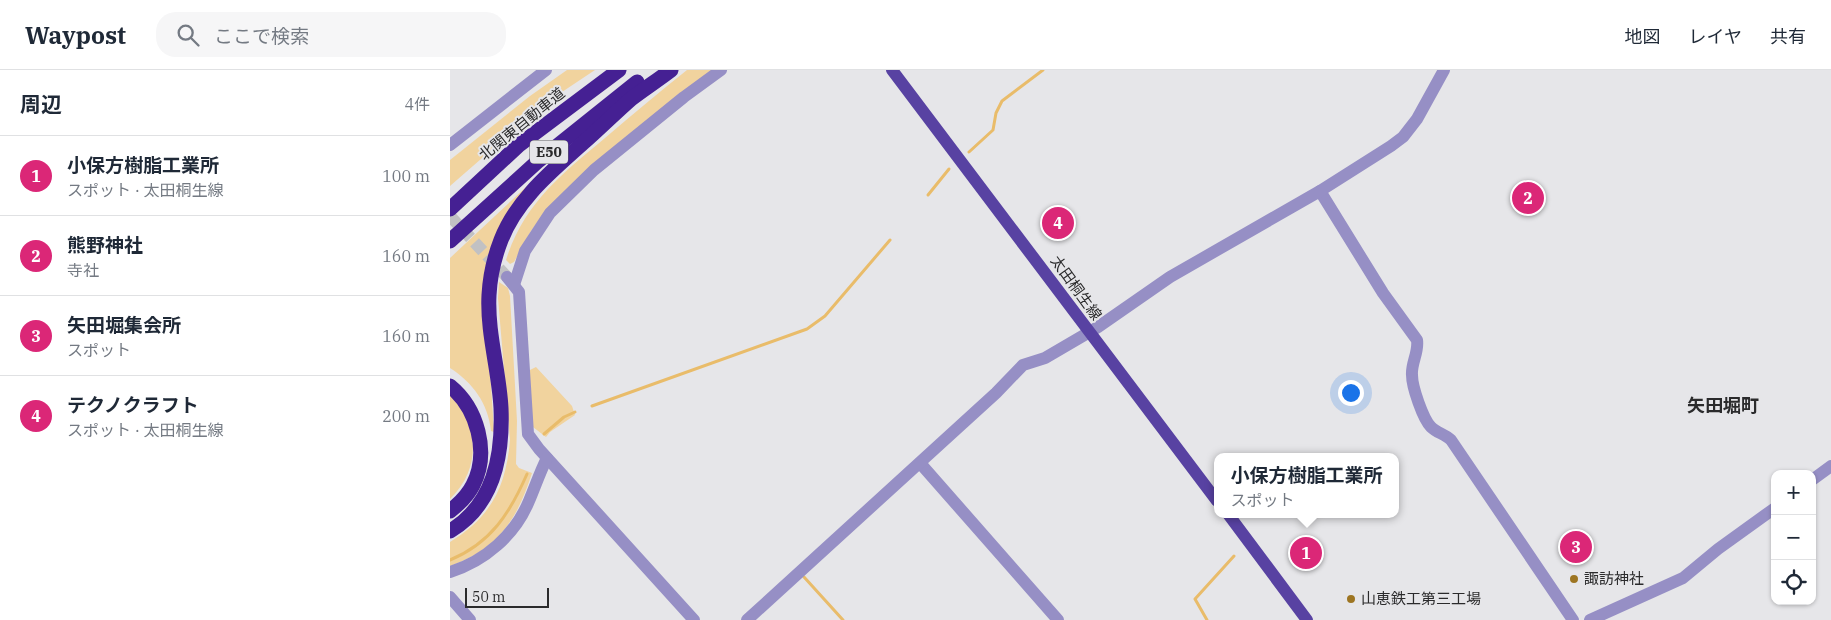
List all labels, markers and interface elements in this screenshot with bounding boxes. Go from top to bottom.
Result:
search box [156,12,506,57]
text: Waypost [25,19,126,51]
icon: search [174,21,202,49]
text: ここで検索 [214,24,309,48]
text: 地図 [1625,25,1661,48]
text: レイヤ [1689,25,1742,48]
text: 共有 [1770,25,1806,48]
street label: 北関東自動車道 [475,83,568,164]
text: 周辺 [20,90,62,118]
text: 4件 [404,94,430,114]
road number: E50 [530,140,568,164]
text: 小保方樹脂工業所 [67,153,219,177]
text: 1 [31,166,41,186]
text: 100 m [382,166,430,186]
pin: 2 [1512,179,1544,217]
text: スポット · 太田桐生線 [67,180,224,200]
pin: 4 [1042,204,1074,242]
text: 熊野神社 [67,233,143,257]
text: 2 [31,246,41,266]
text: 160 m [382,246,430,266]
street label: 太田桐生線 [1047,252,1106,324]
text: 寺社 [67,260,99,280]
text: 矢田堀集会所 [67,313,181,337]
text: 3 [31,326,41,346]
text: 160 m [382,326,430,346]
text: スポット [67,340,131,360]
your location [1338,380,1364,406]
text: テクノクラフト [67,393,199,417]
district label: 矢田堀町 [1687,394,1759,417]
text: 4 [31,406,41,426]
text: 200 m [382,406,430,426]
text: スポット · 太田桐生線 [67,420,224,440]
popup [1214,453,1399,518]
text: 小保方樹脂工業所 [1230,463,1383,487]
map controls [1771,470,1816,605]
button: + [1771,470,1816,515]
text: スポット [1230,490,1295,510]
button: − [1771,515,1816,560]
pin: 3 [1560,528,1592,566]
pin: 1 [1290,534,1322,572]
button: locate [1771,560,1816,605]
place label: 諏訪神社 [1584,569,1644,588]
marker: 諏訪神社 [1568,573,1580,585]
scale bar [465,585,549,608]
text: 50 m [472,588,505,606]
place label: 山恵鉄工第三工場 [1361,589,1481,608]
marker: 山恵鉄工第三工場 [1345,593,1357,605]

